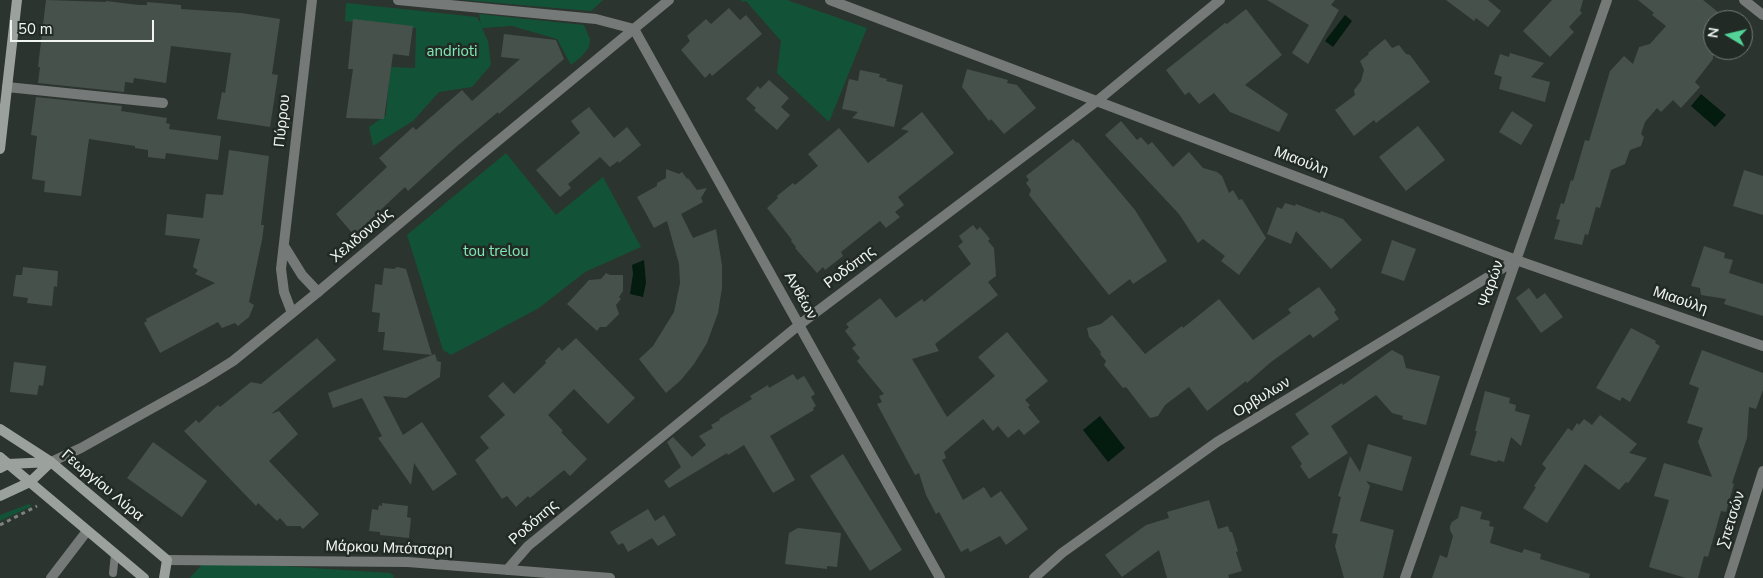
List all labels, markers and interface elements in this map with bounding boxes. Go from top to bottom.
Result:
scale bar [12,10,156,42]
north arrow [1703,10,1753,60]
text: 50 m [18,19,53,39]
text: N [1703,26,1724,39]
park label: andrioti [426,43,478,61]
street label: Πύρρου [271,94,295,148]
street label: Μιαούλη [1271,143,1331,181]
street label: Χελιδονούς [327,205,397,267]
park label: tou trelou [463,243,529,261]
street label: Ροδόπης [821,243,879,293]
street label: Ψαρών [1476,258,1508,310]
street label: Ανθέων [780,269,820,323]
street label: Μιαούλη [1650,283,1710,319]
street label: Ορβυλων [1230,374,1294,422]
street label: Γεωργίου Λύρα [57,446,147,526]
street label: Σπετσών [1714,489,1750,551]
street label: Ροδόπης [506,497,562,549]
street label: Μάρκου Μπότσαρη [325,538,453,560]

